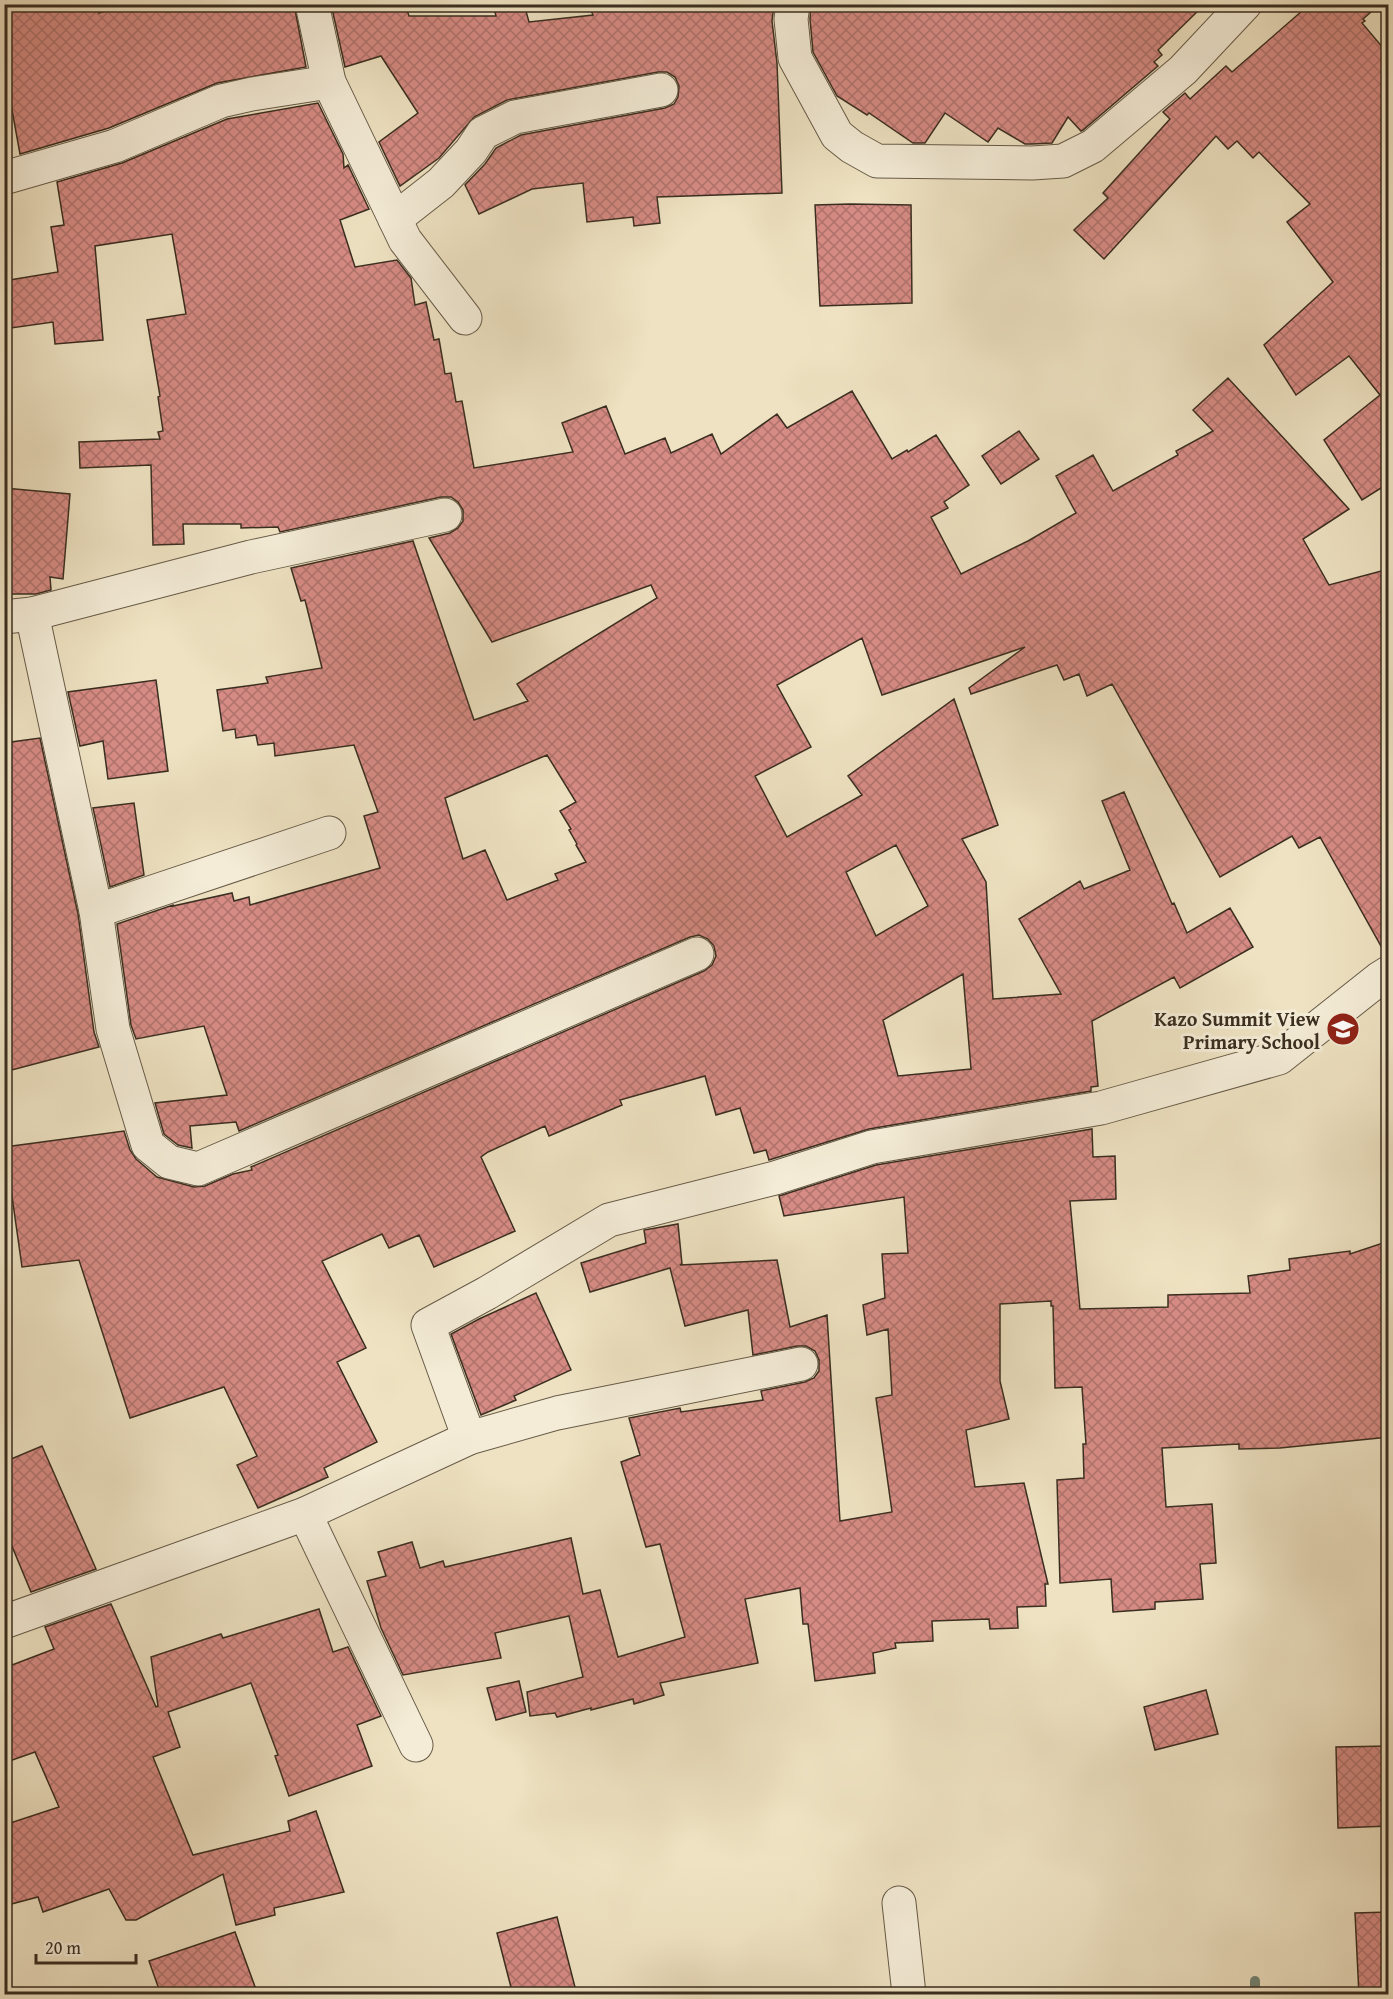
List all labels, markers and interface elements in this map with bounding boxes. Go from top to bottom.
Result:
place label: Kazo Summit View Primary School [1154,1004,1321,1056]
school or university icon: Kazo Summit View Primary School [1325,1011,1361,1047]
scale bar [36,1927,136,1965]
text: 20 m [45,1934,81,1961]

